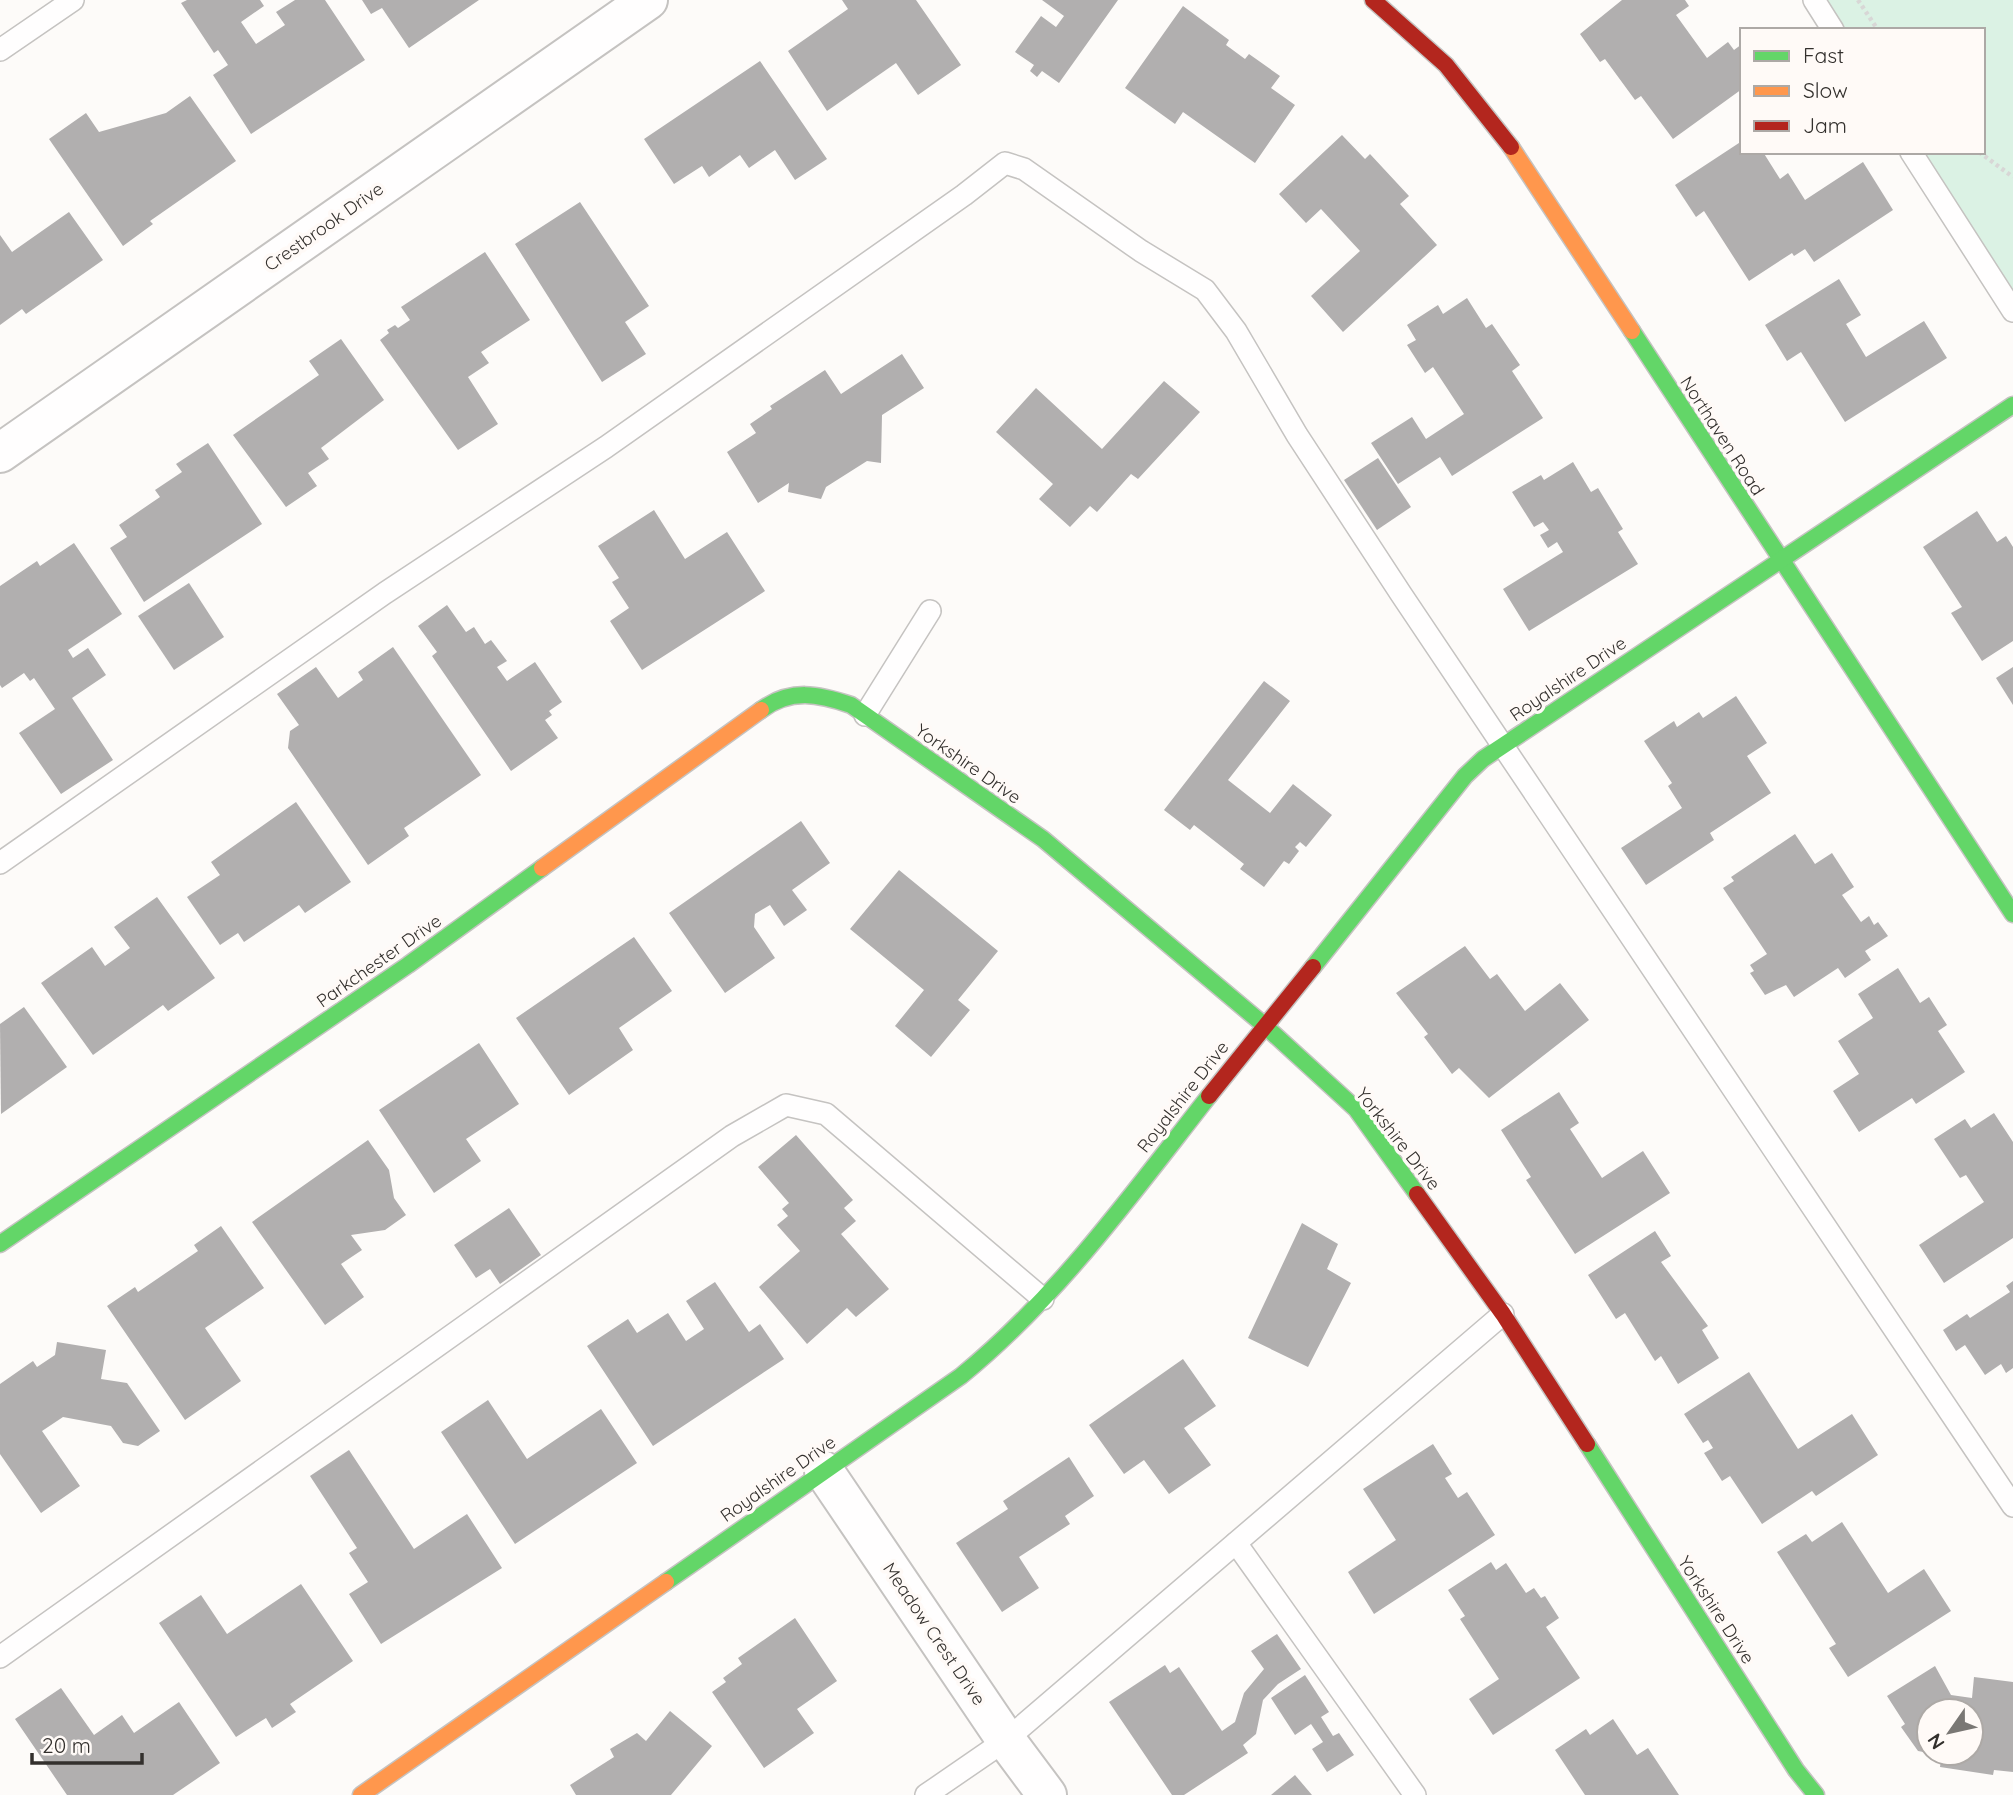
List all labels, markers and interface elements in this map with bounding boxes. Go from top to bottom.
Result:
legend [1740,28,1985,154]
text: Fast [1803,42,1844,68]
text: Slow [1803,77,1848,103]
text: Jam [1803,112,1847,138]
street label: Crestbrook Drive [260,177,388,276]
street label: Northaven Road [1675,372,1770,500]
street label: Royalshire Drive [1505,631,1630,726]
street label: Yorkshire Drive [911,719,1026,809]
street label: Parkchester Drive [312,909,446,1012]
street label: Royalshire Drive [1132,1036,1233,1157]
street label: Yorkshire Drive [1351,1083,1446,1195]
street label: Royalshire Drive [716,1430,840,1527]
street label: Yorkshire Drive [1673,1551,1760,1668]
street label: Meadow Crest Drive [878,1558,991,1710]
north arrow [1915,1697,1985,1767]
scale bar [32,1722,142,1766]
text: N [1922,1729,1950,1754]
text: 20 m [42,1732,91,1758]

